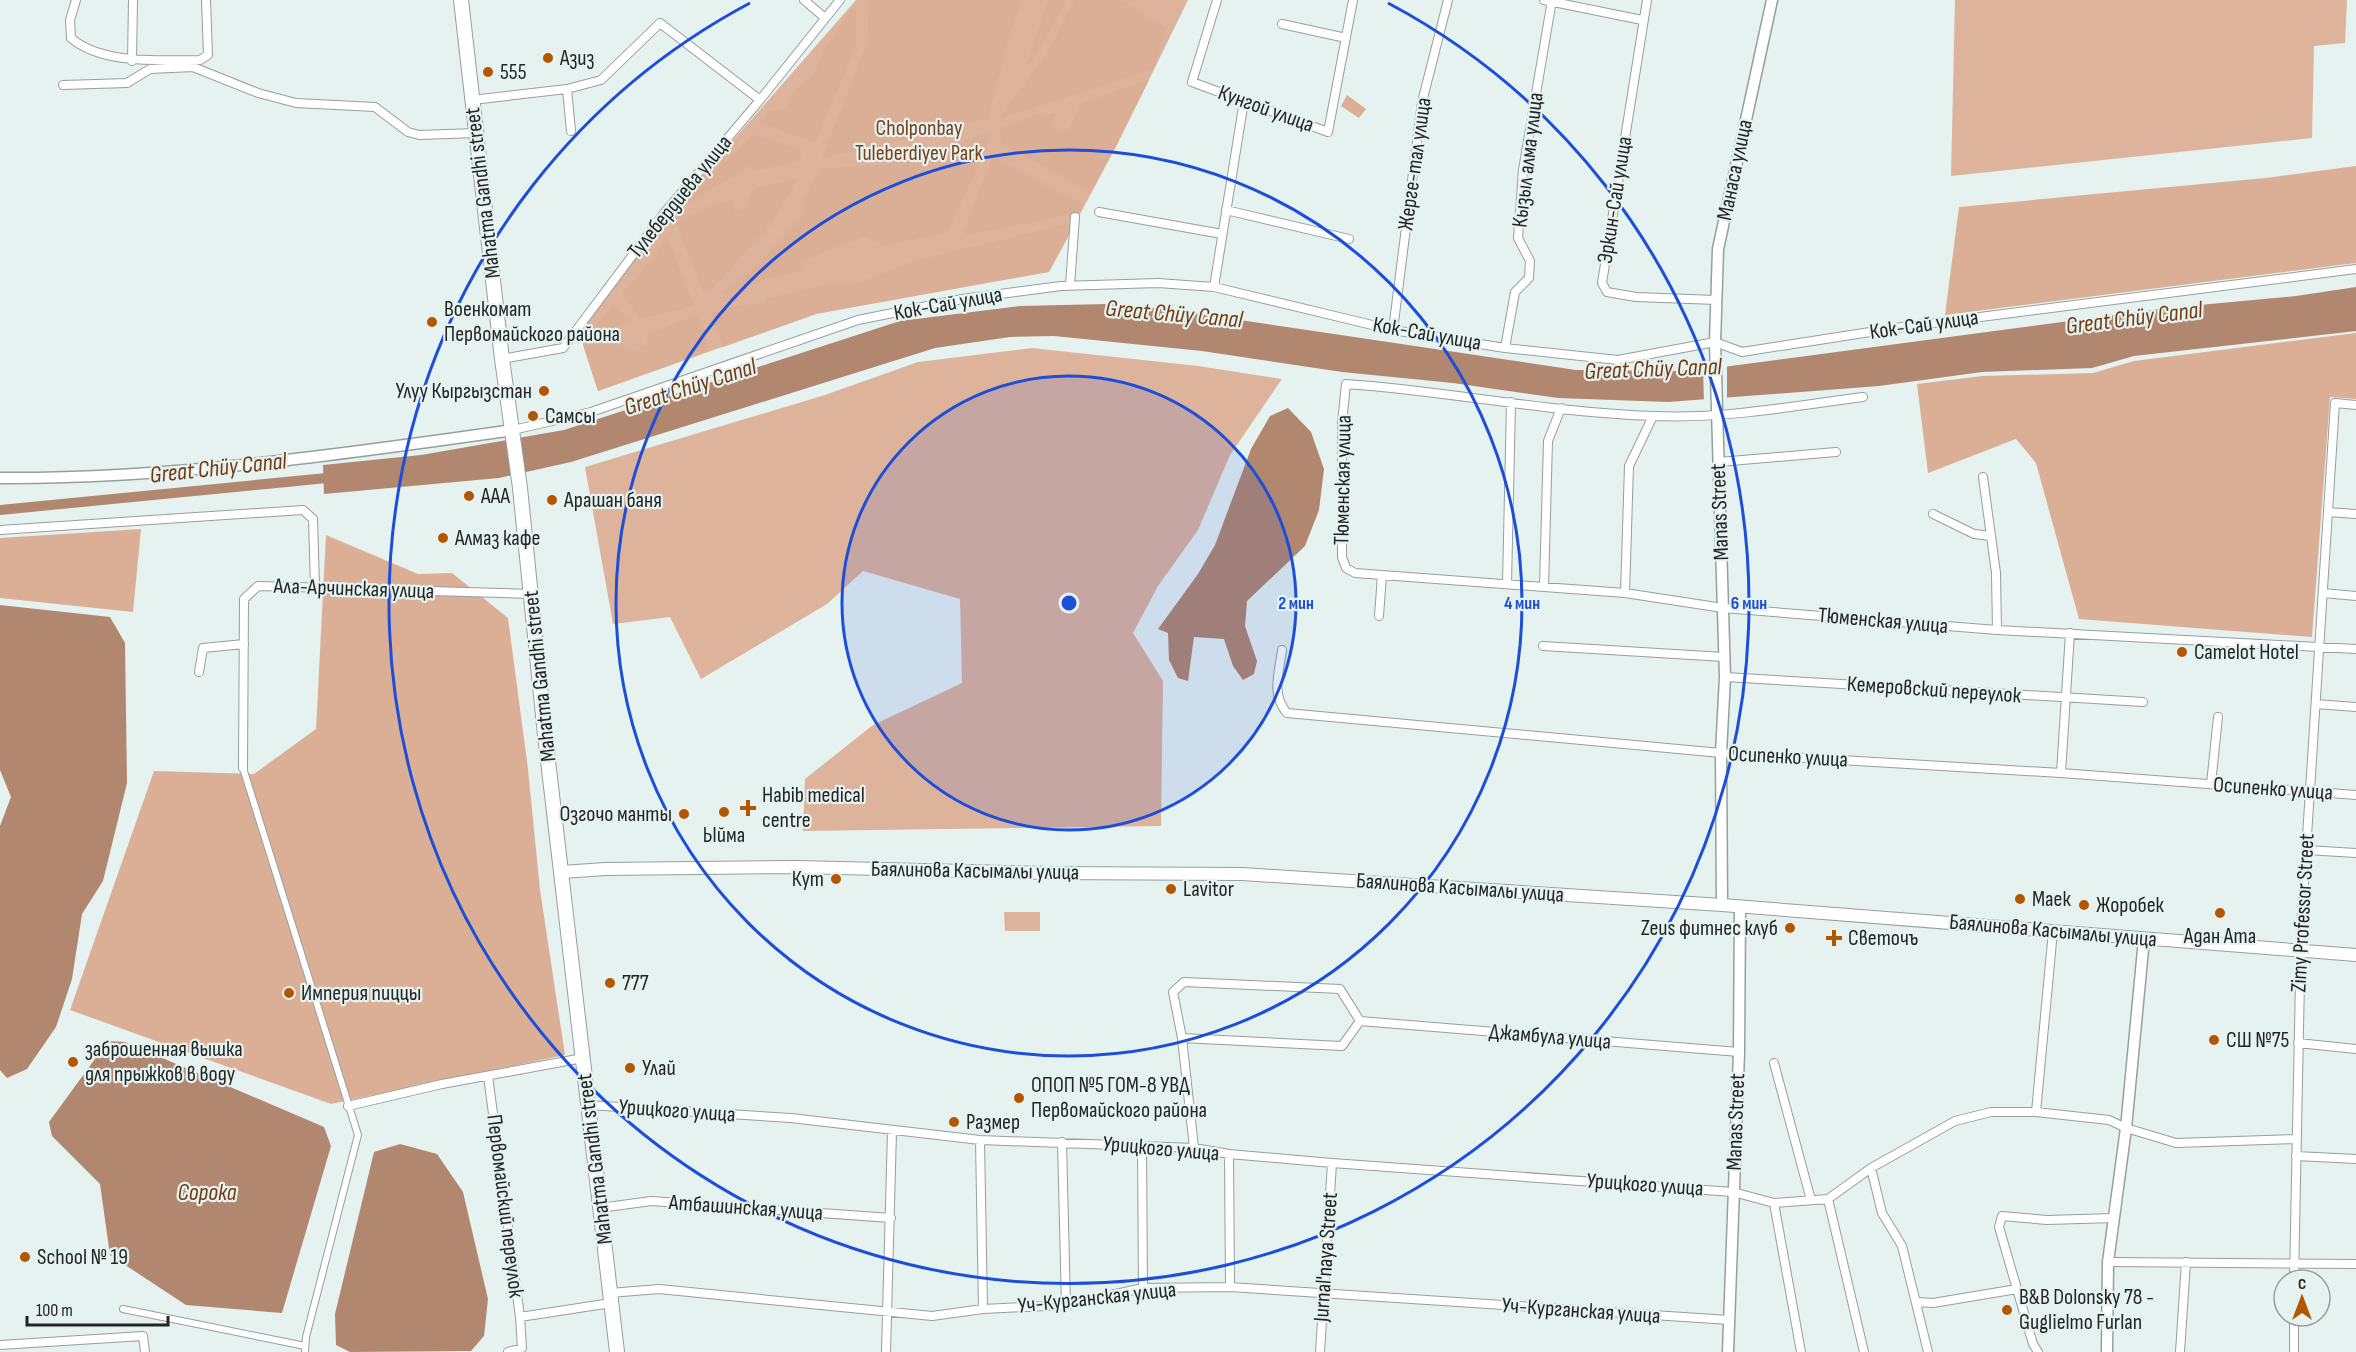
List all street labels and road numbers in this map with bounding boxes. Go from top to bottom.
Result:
street label: Кунгой улица [1214,79,1318,139]
street label: Кызыл алма улица [1506,91,1550,229]
street label: Жерге-тал улица [1392,96,1438,232]
street label: Mahatma Gandhi street [459,106,507,280]
street label: Манаса улица [1711,117,1759,223]
street label: Тулебердиева улица [622,130,738,264]
street label: Эркин-Сай улица [1592,134,1638,266]
street label: Кок-Сай улица [892,281,1004,327]
street label: Кок-Сай улица [1868,304,1980,346]
street label: Кок-Сай улица [1371,311,1483,357]
street label: Тюменская улица [1328,415,1358,545]
street label: Manas Street [1705,463,1735,561]
street label: Ала-Арчинская улица [272,573,435,605]
street label: Mahatma Gandhi street [518,589,562,763]
street label: Тюменская улица [1817,602,1949,640]
street label: Кемеровский переулок [1846,670,2023,710]
street label: Осипенко улица [1727,740,1849,774]
street label: Осипенко улица [2212,771,2334,807]
street label: Zimy Professor Street [2285,833,2321,993]
street label: Баялинова Касымалы улица [871,856,1079,886]
street label: Баялинова Касымалы улица [1355,867,1565,909]
street label: Баялинова Касымалы улица [1948,908,2158,954]
street label: Джамбула улица [1488,1018,1612,1056]
street label: Mahatma Gandhi street [571,1072,619,1246]
street label: Manas Street [1721,1073,1751,1171]
street label: Урицкого улица [618,1093,736,1129]
street label: Первомайский переулок [480,1113,530,1300]
street label: Урицкого улица [1102,1130,1220,1168]
street label: Урицкого улица [1586,1167,1704,1203]
street label: Атбашинская улица [667,1189,824,1227]
street label: Jurnal'naya Street [1308,1191,1344,1324]
street label: Уч-Курганская улица [1017,1276,1177,1320]
street label: Уч-Курганская улица [1501,1292,1661,1330]

